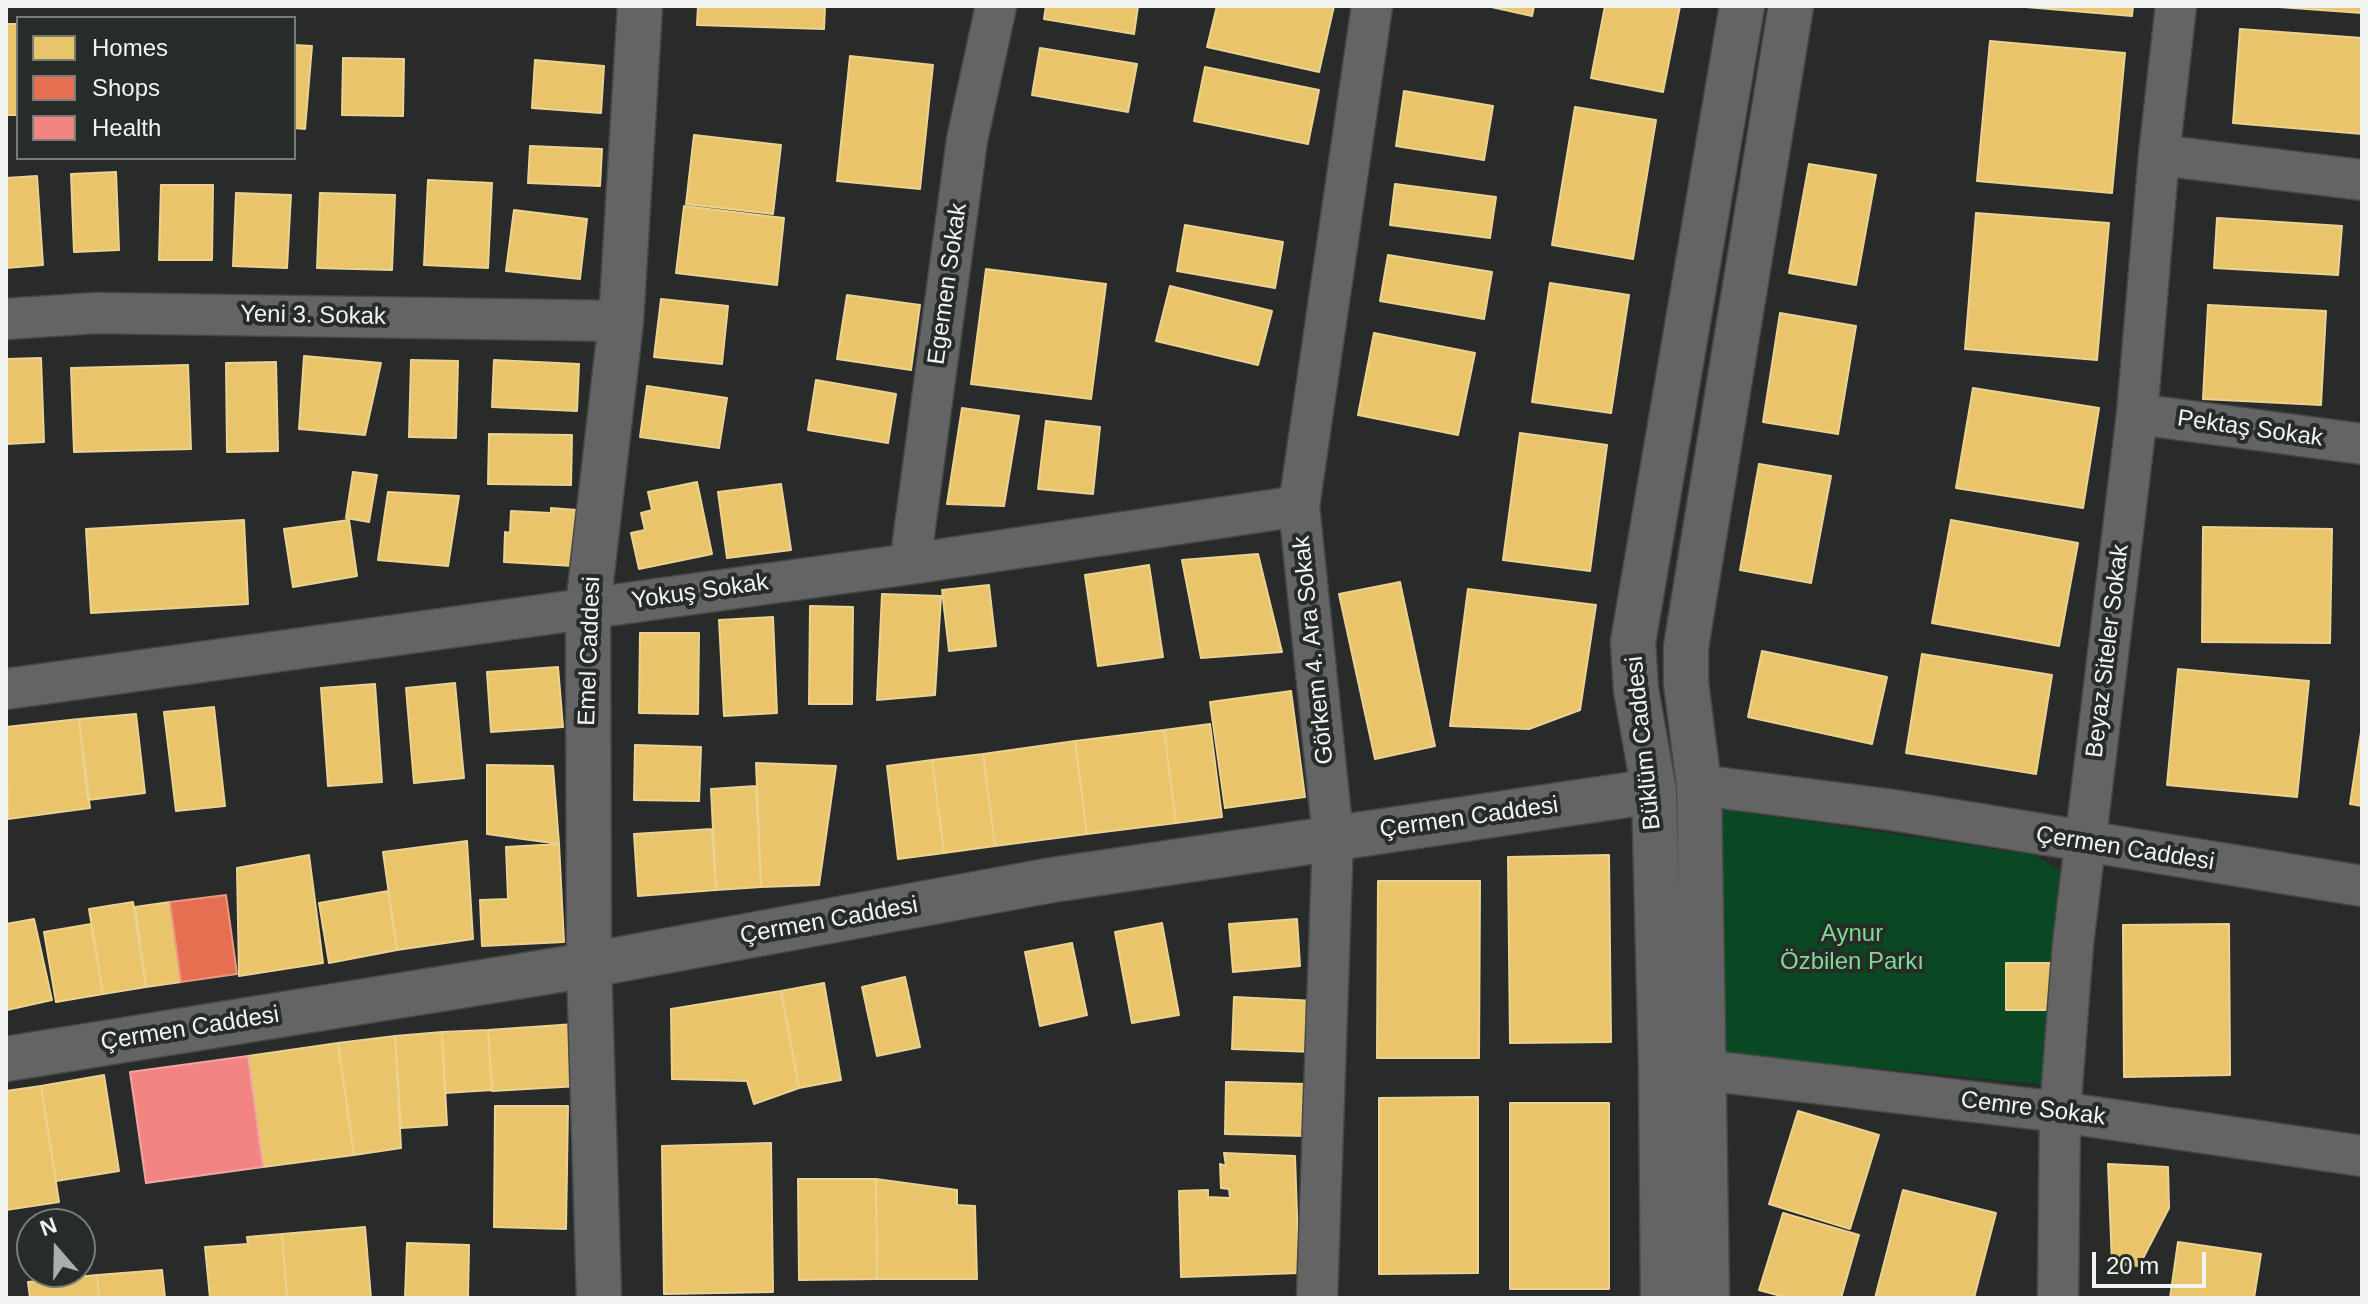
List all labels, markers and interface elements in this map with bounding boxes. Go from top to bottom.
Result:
legend [16,16,296,160]
text: Homes [92,34,168,61]
text: Shops [92,74,160,101]
text: Health [92,114,161,141]
street label: Egemen Sokak [922,201,974,367]
street label: Yeni 3. Sokak [240,300,386,332]
street label: Pektaş Sokak [2175,405,2325,453]
street label: Görkem 4. Ara Sokak [1288,534,1340,766]
street label: Beyaz Siteler Sokak [2081,543,2135,759]
street label: Yokuş Sokak [630,568,770,616]
street label: Emel Caddesi [573,576,607,726]
street label: Büklüm Caddesi [1621,655,1667,831]
street label: Çermen Caddesi [1378,791,1560,845]
street label: Çermen Caddesi [2034,821,2216,877]
street label: Çermen Caddesi [738,891,920,951]
park label: Aynur Özbilen Parkı [1780,920,1924,976]
street label: Çermen Caddesi [99,1001,281,1057]
street label: Cemre Sokak [1959,1086,2107,1132]
north arrow [16,1208,96,1288]
text: N [37,1212,60,1241]
scale bar [2096,1236,2210,1286]
text: 20 m [2106,1252,2159,1279]

